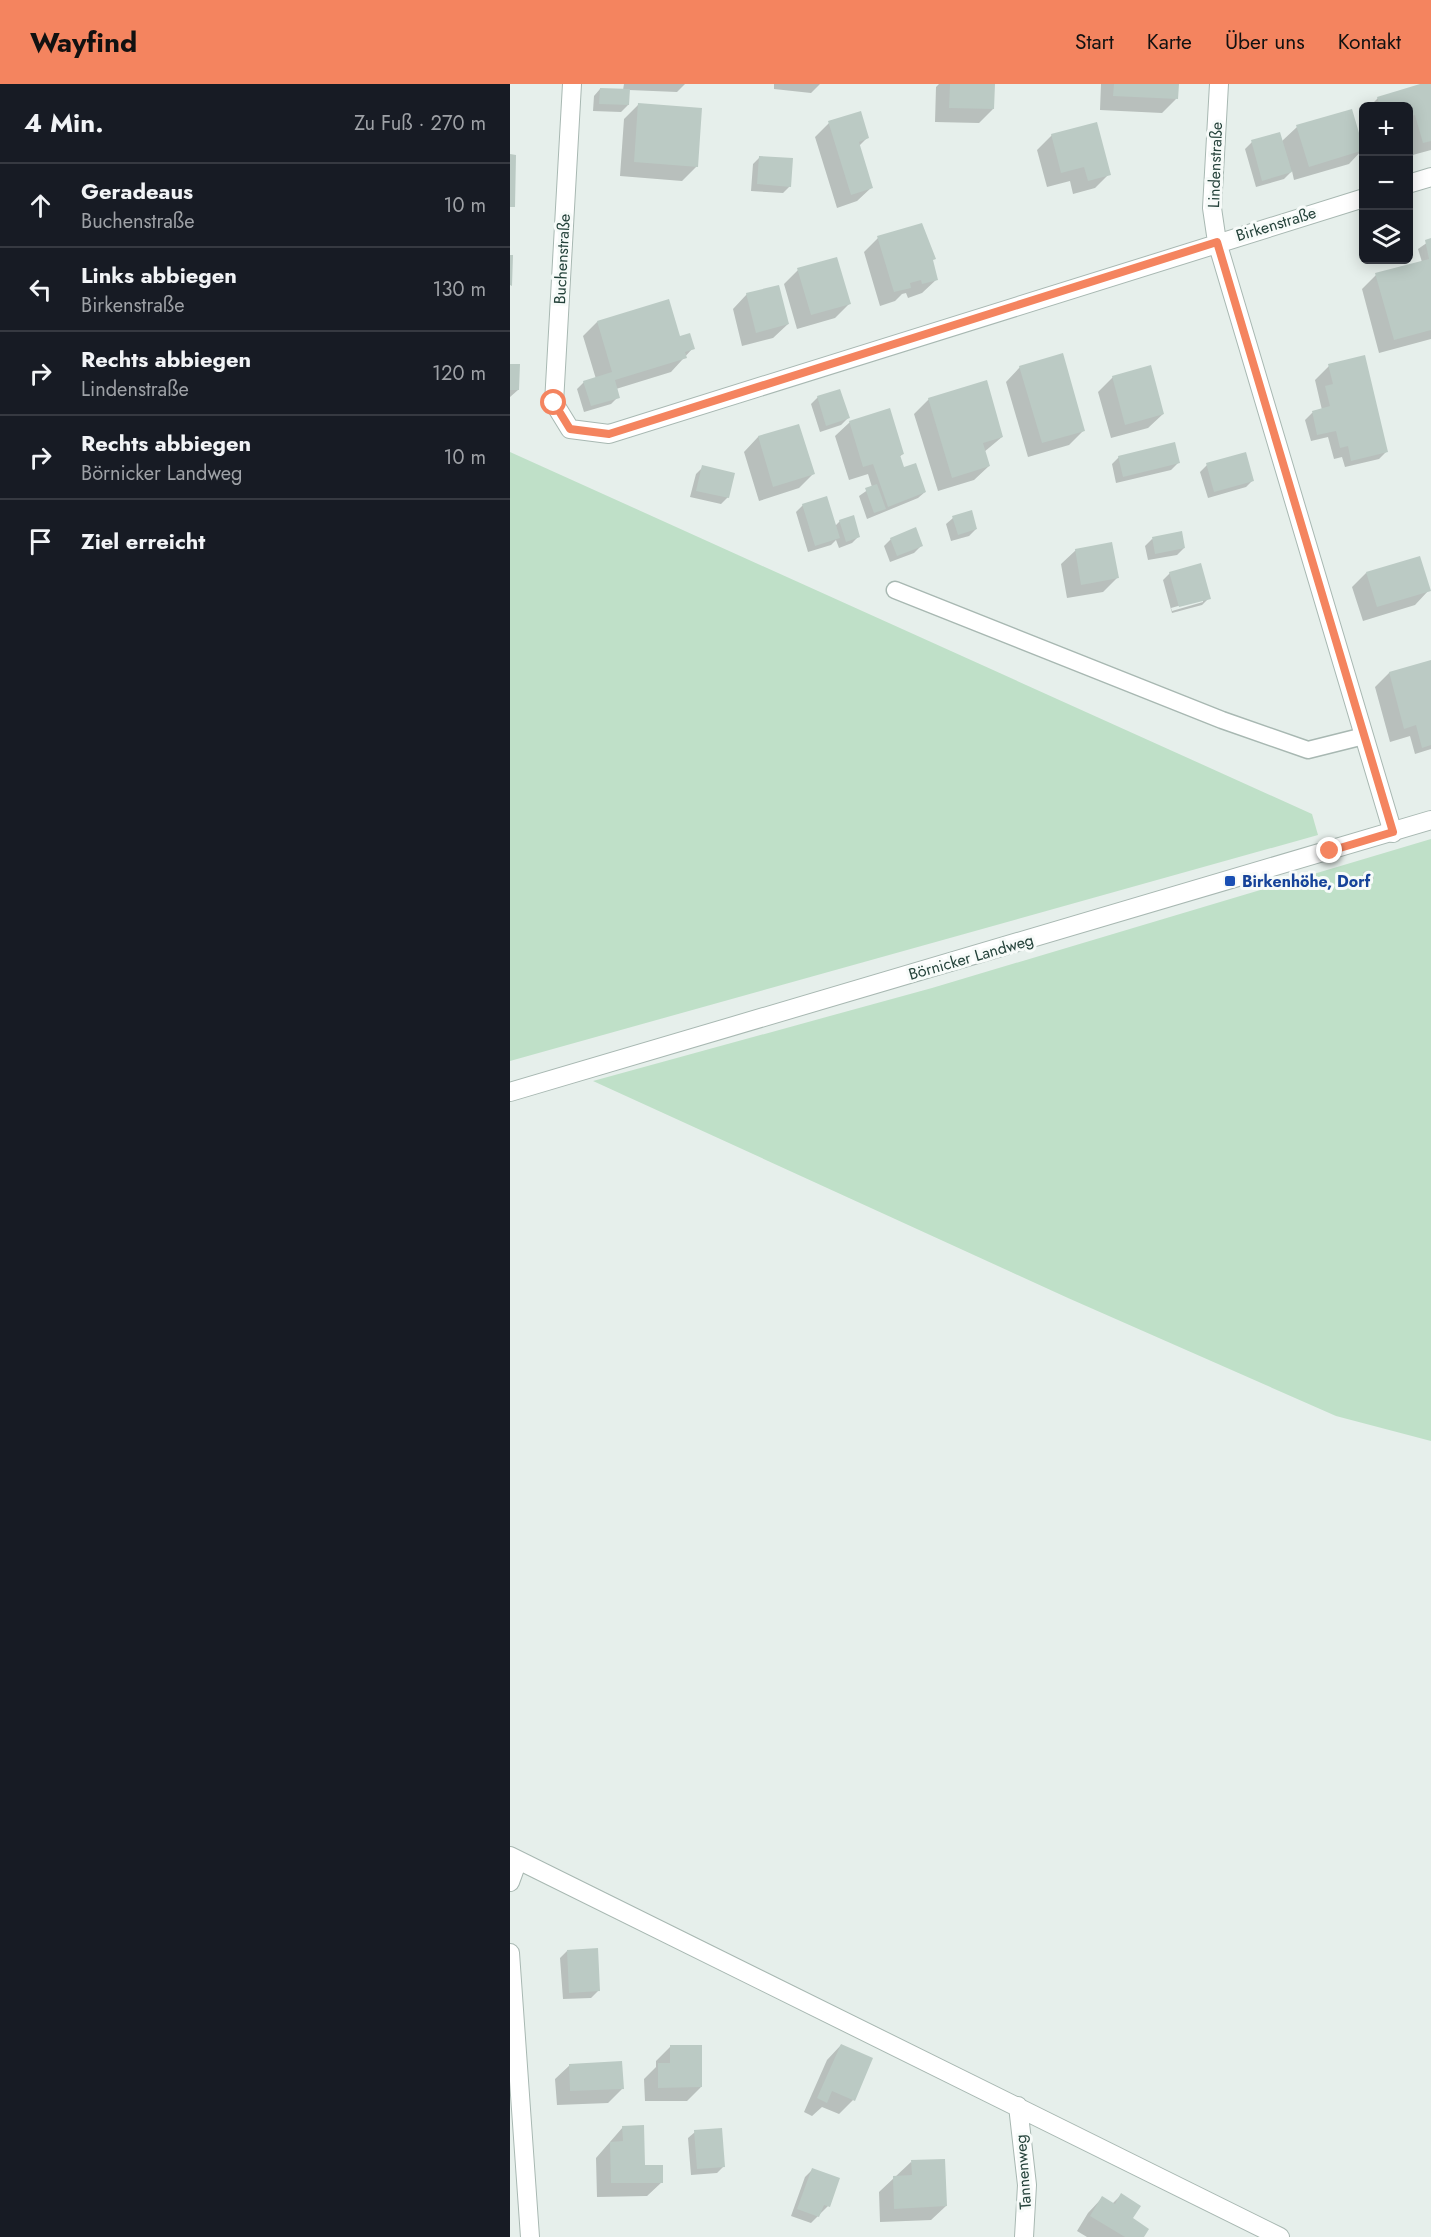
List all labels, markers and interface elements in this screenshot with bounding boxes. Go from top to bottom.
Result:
text: Wayfind [30,22,137,63]
text: Start [1075,27,1114,57]
text: Karte [1147,27,1192,57]
text: Über uns [1225,27,1305,57]
text: Kontakt [1338,27,1401,57]
map controls [1359,102,1413,264]
button: + [1359,102,1413,156]
text: 4 Min. [24,104,104,142]
text: Zu Fuß · 270 m [354,109,486,138]
street label: Lindenstraße [1202,121,1228,209]
button: − [1359,156,1413,210]
text: Geradeaus [81,175,193,207]
icon: ahead [24,189,57,222]
text: 10 m [443,191,486,220]
street label: Birkenstraße [1233,201,1319,247]
text: Buchenstraße [81,207,194,236]
button: layers [1359,210,1413,264]
street label: Buchenstraße [548,213,576,305]
text: Links abbiegen [81,259,237,291]
icon: left [24,273,57,306]
text: 130 m [432,275,486,304]
text: Birkenstraße [81,291,184,320]
text: Rechts abbiegen [81,343,251,375]
icon: right [24,357,57,390]
text: 120 m [432,359,486,388]
text: Lindenstraße [81,375,189,404]
route start [540,389,566,415]
text: Rechts abbiegen [81,427,251,459]
icon: right [24,441,57,474]
text: 10 m [443,443,486,472]
text: Börnicker Landweg [81,459,242,488]
icon: arrive [24,525,57,558]
text: Ziel erreicht [81,525,205,557]
route end [1316,837,1342,863]
place label: Birkenhöhe, Dorf [1242,870,1372,893]
marker: Birkenhöhe, Dorf [1223,874,1237,888]
street label: Börnicker Landweg [906,928,1036,986]
street label: Tannenweg [1009,2134,1037,2210]

